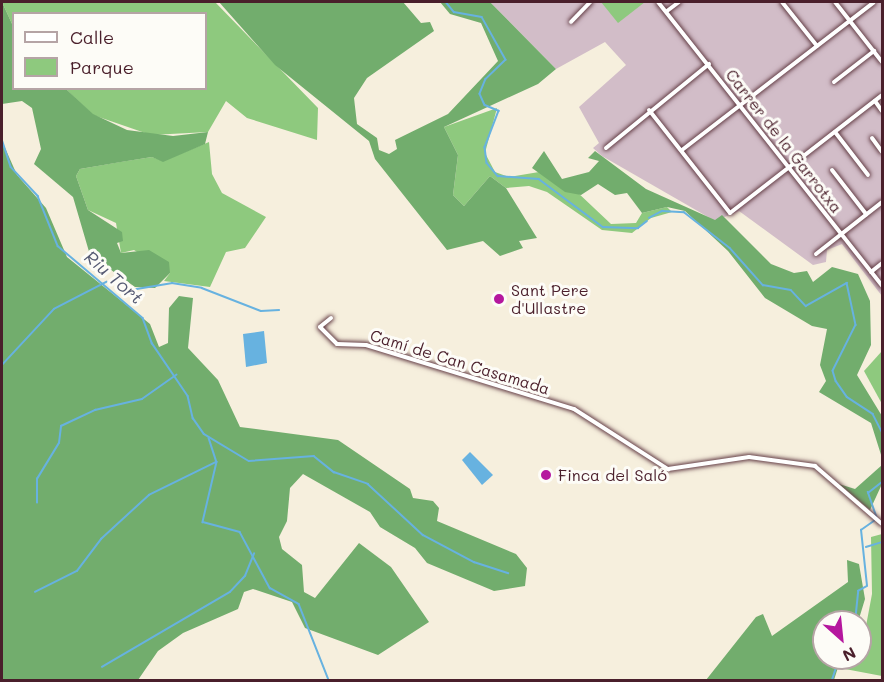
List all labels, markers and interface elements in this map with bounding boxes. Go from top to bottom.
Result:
legend [12,12,207,90]
text: Calle [70,25,114,49]
text: Parque [70,55,134,79]
street label: Carrer de la Garrotxa [722,65,846,217]
water label: Riu Tort [80,246,148,308]
place label: Sant Pere d'Ullastre [511,280,589,318]
marker: Sant Pere d'Ullastre [492,292,506,306]
street label: Camí de Can Casamada [368,326,552,398]
place label: Finca del Saló [558,465,667,485]
marker: Finca del Saló [539,468,553,482]
north arrow [812,610,872,670]
text: N [839,643,860,667]

